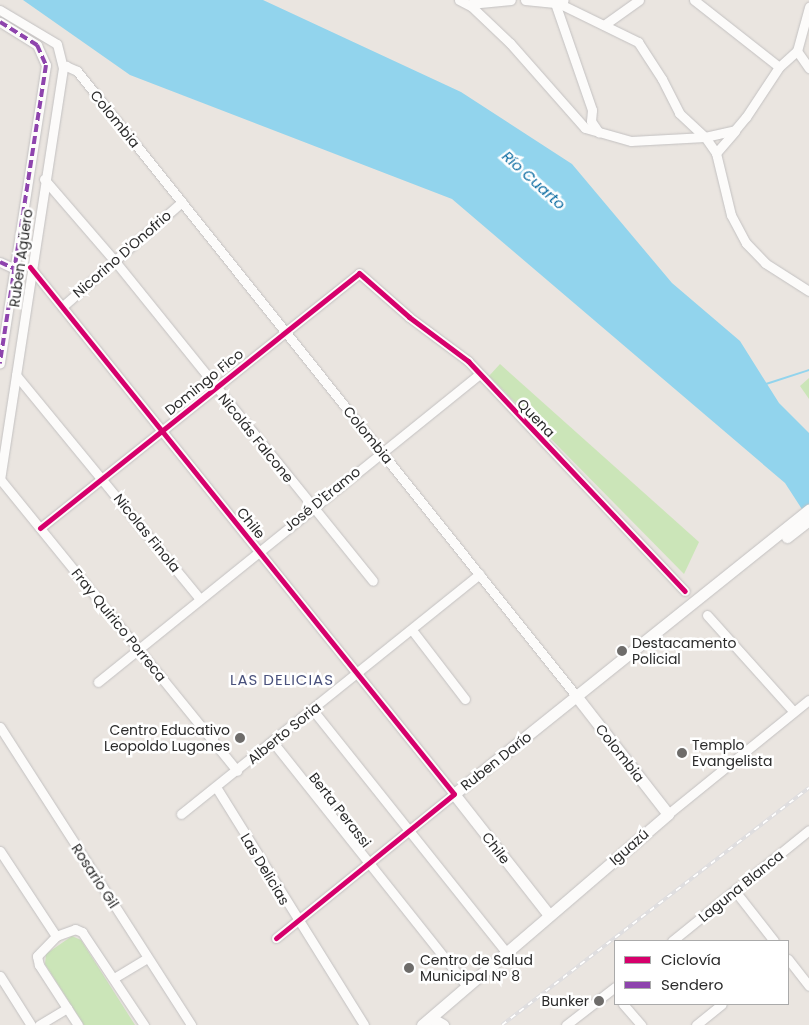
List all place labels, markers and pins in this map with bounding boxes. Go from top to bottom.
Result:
place label: Destacamento Policial [632,635,737,668]
marker: Destacamento Policial [616,645,628,657]
place label: Centro Educativo Leopoldo Lugones [104,722,230,754]
marker: Centro Educativo Leopoldo Lugones [234,732,246,744]
place label: Templo Evangelista [692,737,772,770]
marker: Templo Evangelista [676,747,688,759]
place label: Centro de Salud Municipal Nº 8 [420,952,533,984]
marker: Centro de Salud Municipal Nº 8 [402,961,416,975]
place label: Bunker [541,993,589,1009]
marker: Bunker [593,995,605,1007]

